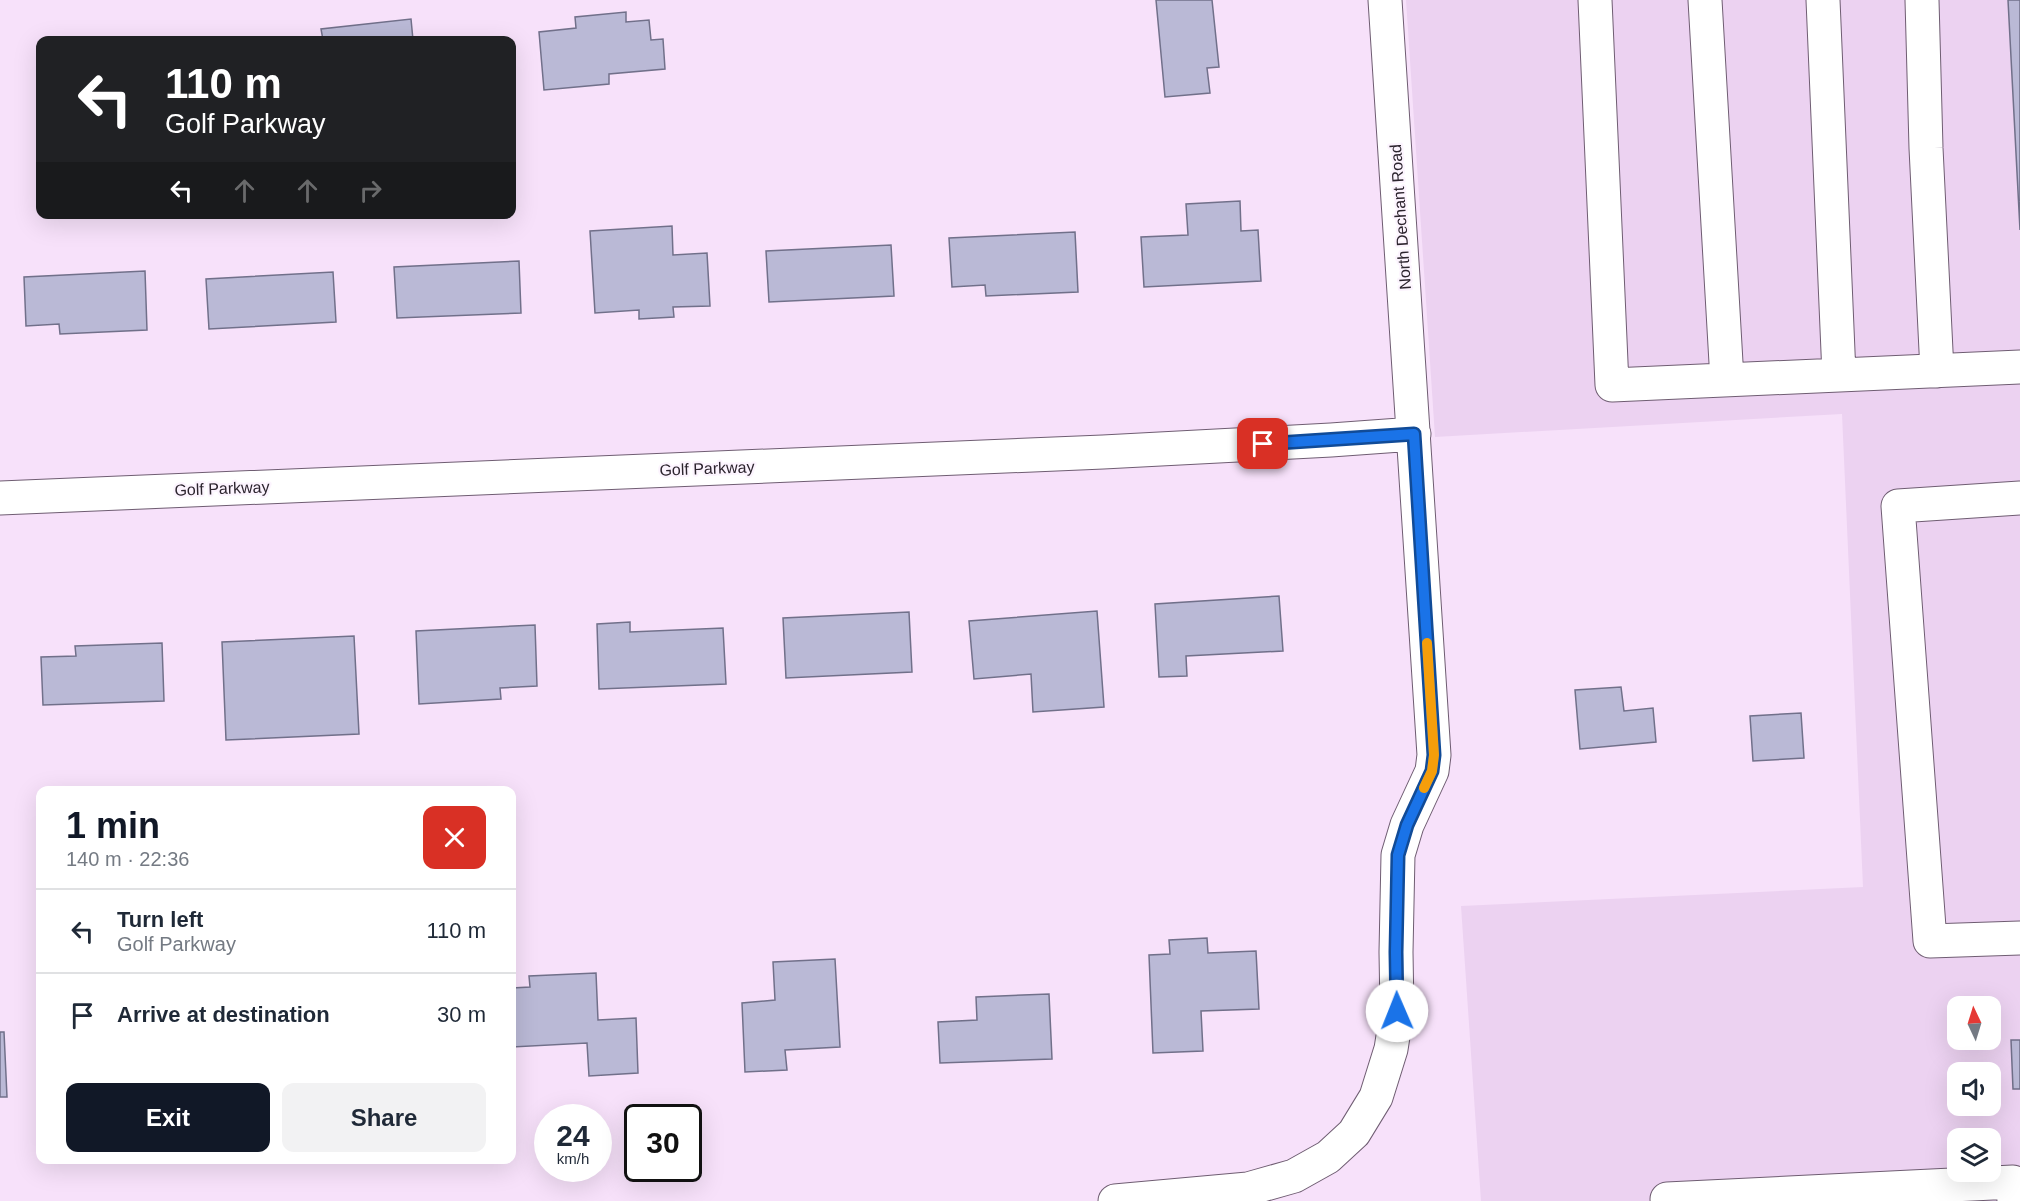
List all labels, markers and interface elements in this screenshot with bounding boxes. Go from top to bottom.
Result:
icon: left [66,60,144,138]
text: 110 m [165,60,282,107]
text: Golf Parkway [165,109,326,139]
street label: North Dechant Road [1387,144,1414,290]
icon: left [165,174,198,207]
icon: ahead [228,174,261,207]
icon: ahead [291,174,324,207]
icon: right [354,174,387,207]
pin [1237,418,1288,469]
icon: arrive [1246,427,1279,460]
street label: Golf Parkway [659,458,755,479]
street label: Golf Parkway [174,478,270,499]
text: 1 min [66,805,160,846]
button: close [423,806,486,869]
text: 140 m · 22:36 [66,848,189,870]
text: Turn left [117,907,203,932]
icon: left [66,915,99,948]
text: 110 m [426,918,486,943]
text: Golf Parkway [117,933,236,955]
position arrow [1365,979,1429,1043]
north arrow [1947,996,2001,1050]
map controls [1947,996,2001,1182]
icon: arrive [66,999,99,1032]
text: Arrive at destination [117,1002,330,1027]
text: 30 m [437,1002,486,1027]
button: sound [1947,1062,2001,1116]
button: Exit [66,1083,270,1152]
button: Share [282,1083,486,1152]
speed limit sign: 30 [624,1104,702,1182]
text: 24 [556,1119,590,1152]
button: layers [1947,1128,2001,1182]
text: km/h [557,1150,589,1167]

